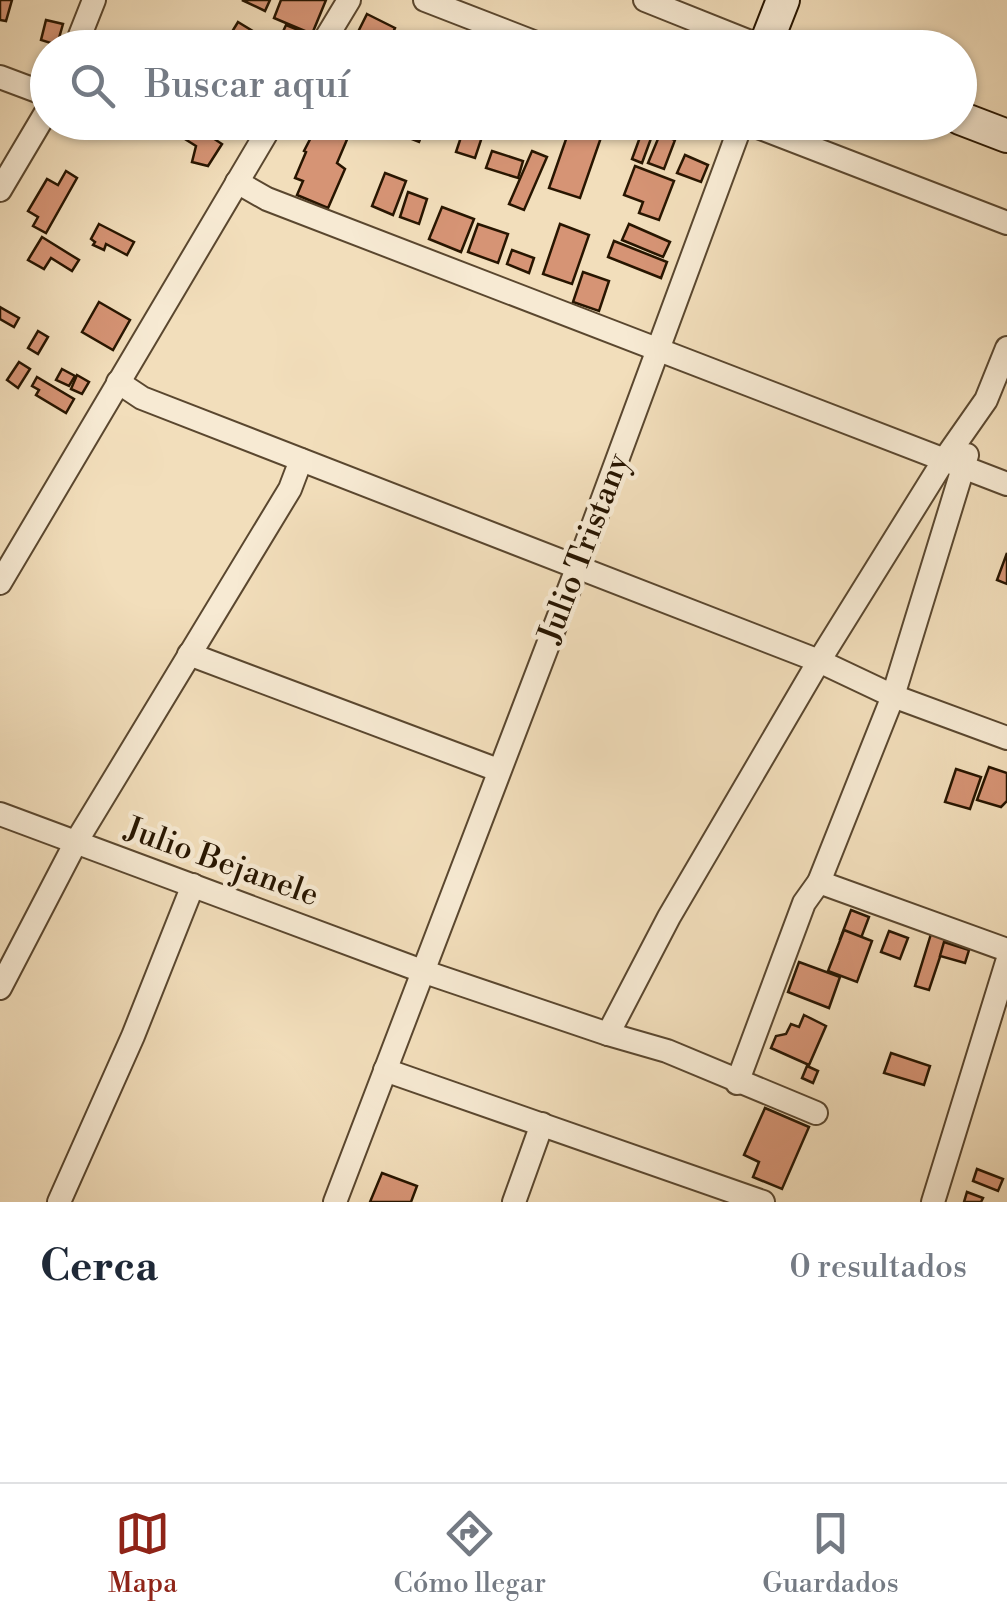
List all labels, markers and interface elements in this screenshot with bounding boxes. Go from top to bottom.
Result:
search box [30,30,977,140]
icon: search [65,58,120,113]
text: Buscar aquí [145,62,350,109]
street label: Julio Tristany [529,447,639,649]
street label: Julio Bejanele [119,808,324,915]
text: Cerca [40,1241,158,1294]
text: 0 resultados [790,1247,967,1287]
tab: Mapa [108,1506,177,1601]
tab: Cómo llegar [394,1506,546,1601]
tab: Guardados [762,1506,899,1601]

